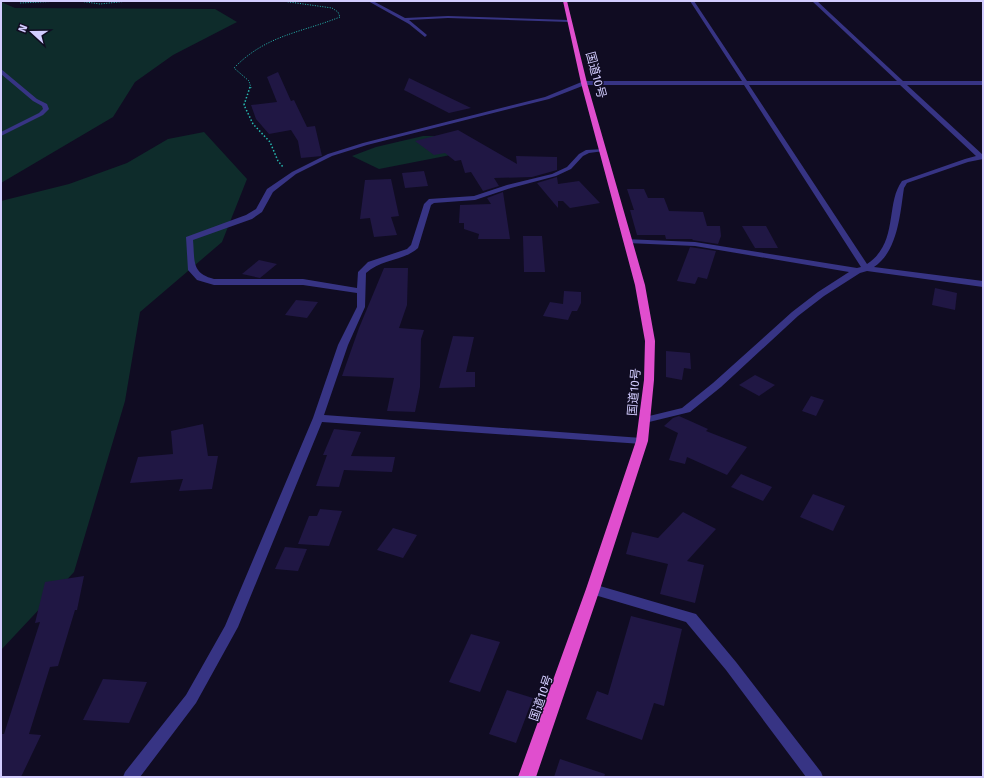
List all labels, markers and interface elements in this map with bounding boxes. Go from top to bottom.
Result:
north arrow [12,12,52,52]
text: N [16,23,31,34]
street label: 国道10号 [583,50,609,100]
street label: 国道10号 [625,368,643,416]
street label: 国道10号 [527,673,555,723]

